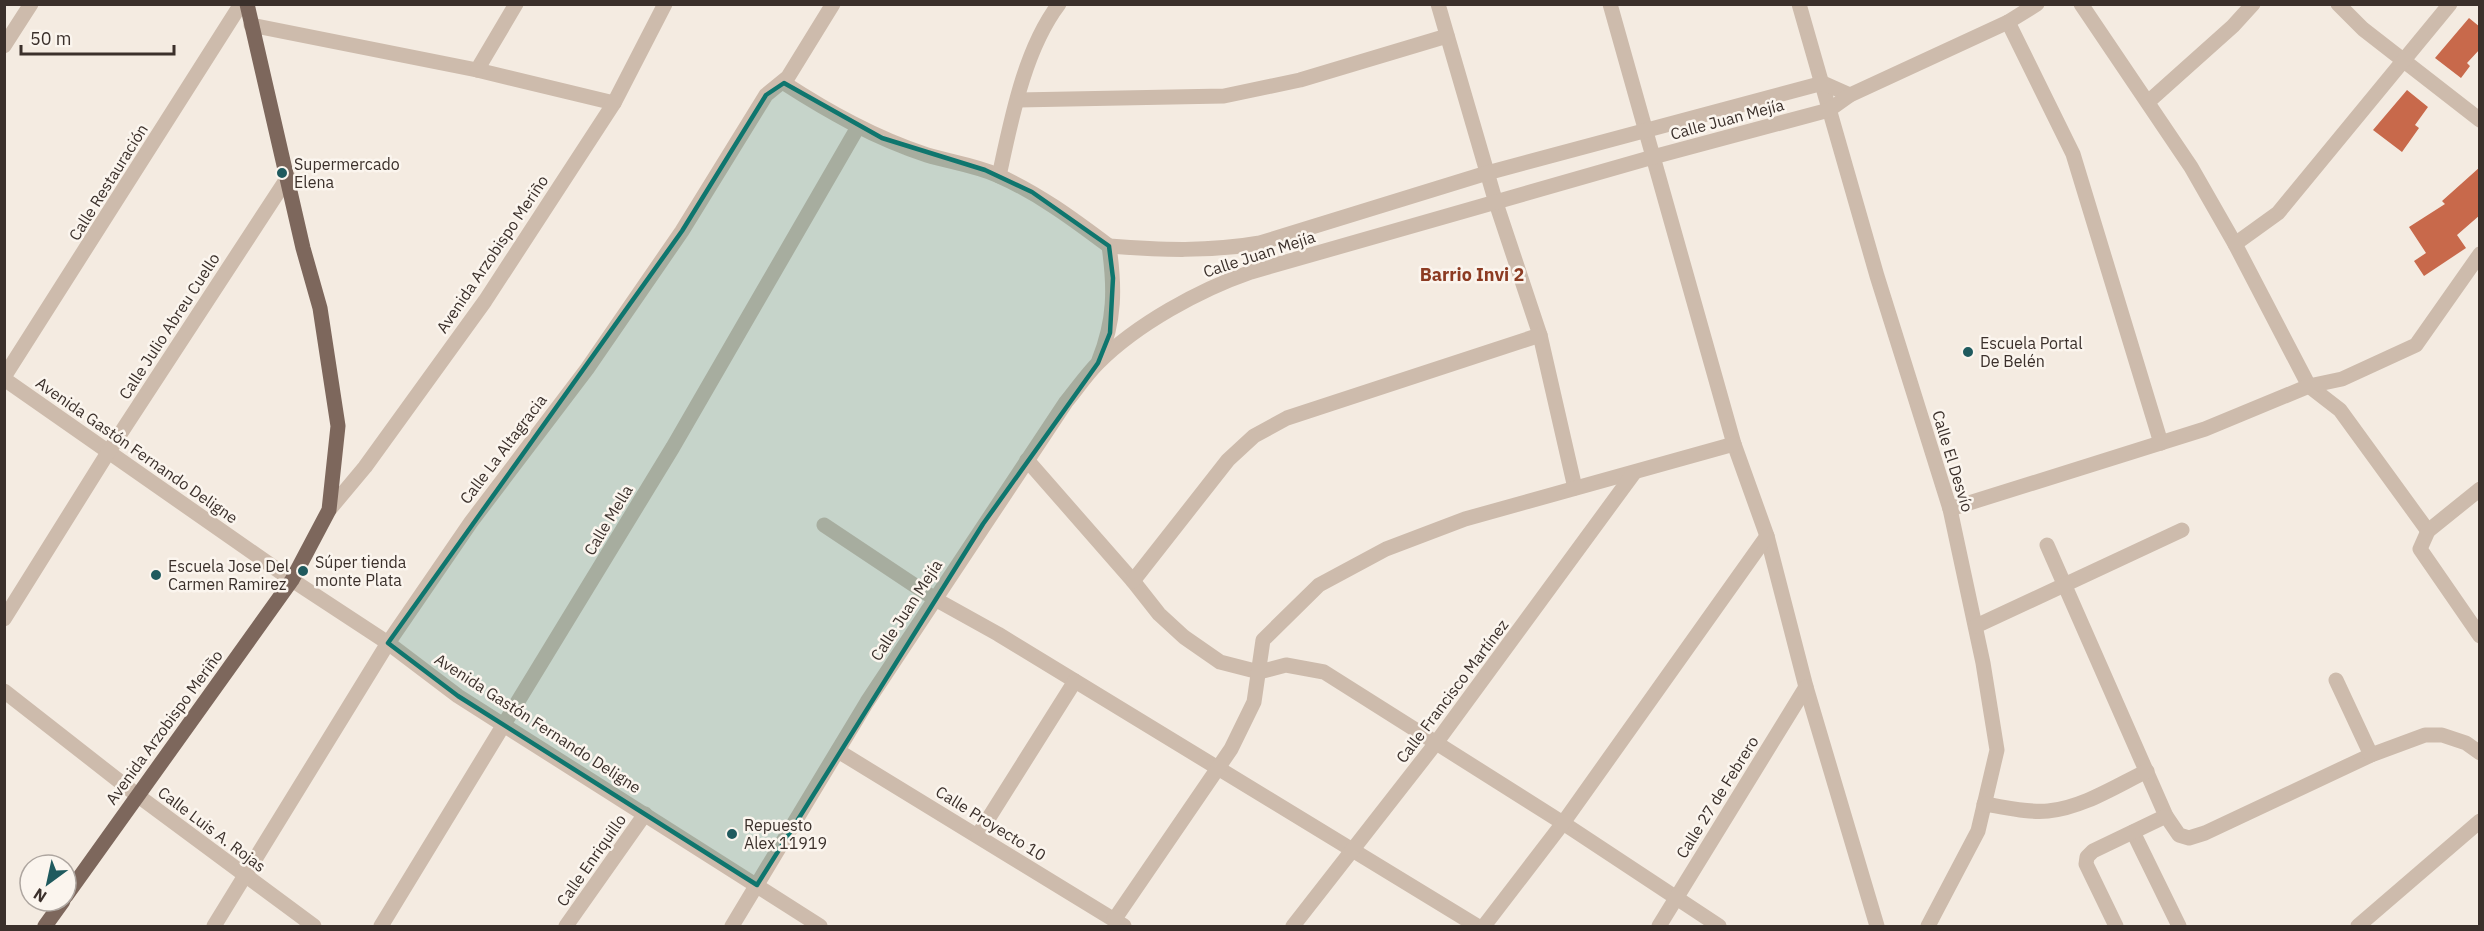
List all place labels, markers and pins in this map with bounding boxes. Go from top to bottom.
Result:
place label: Supermercado Elena [294,154,400,192]
marker: Supermercado Elena [275,166,289,180]
place label: Escuela Portal De Belén [1980,333,2083,371]
marker: Escuela Portal De Belén [1961,345,1975,359]
place label: Súper tienda monte Plata [315,552,407,590]
place label: Escuela Jose Del Carmen Ramirez [168,556,289,594]
marker: Súper tienda monte Plata [296,564,310,578]
marker: Escuela Jose Del Carmen Ramirez [149,568,163,582]
place label: Repuesto Alex 11919 [744,815,827,853]
marker: Repuesto Alex 11919 [725,827,739,841]

